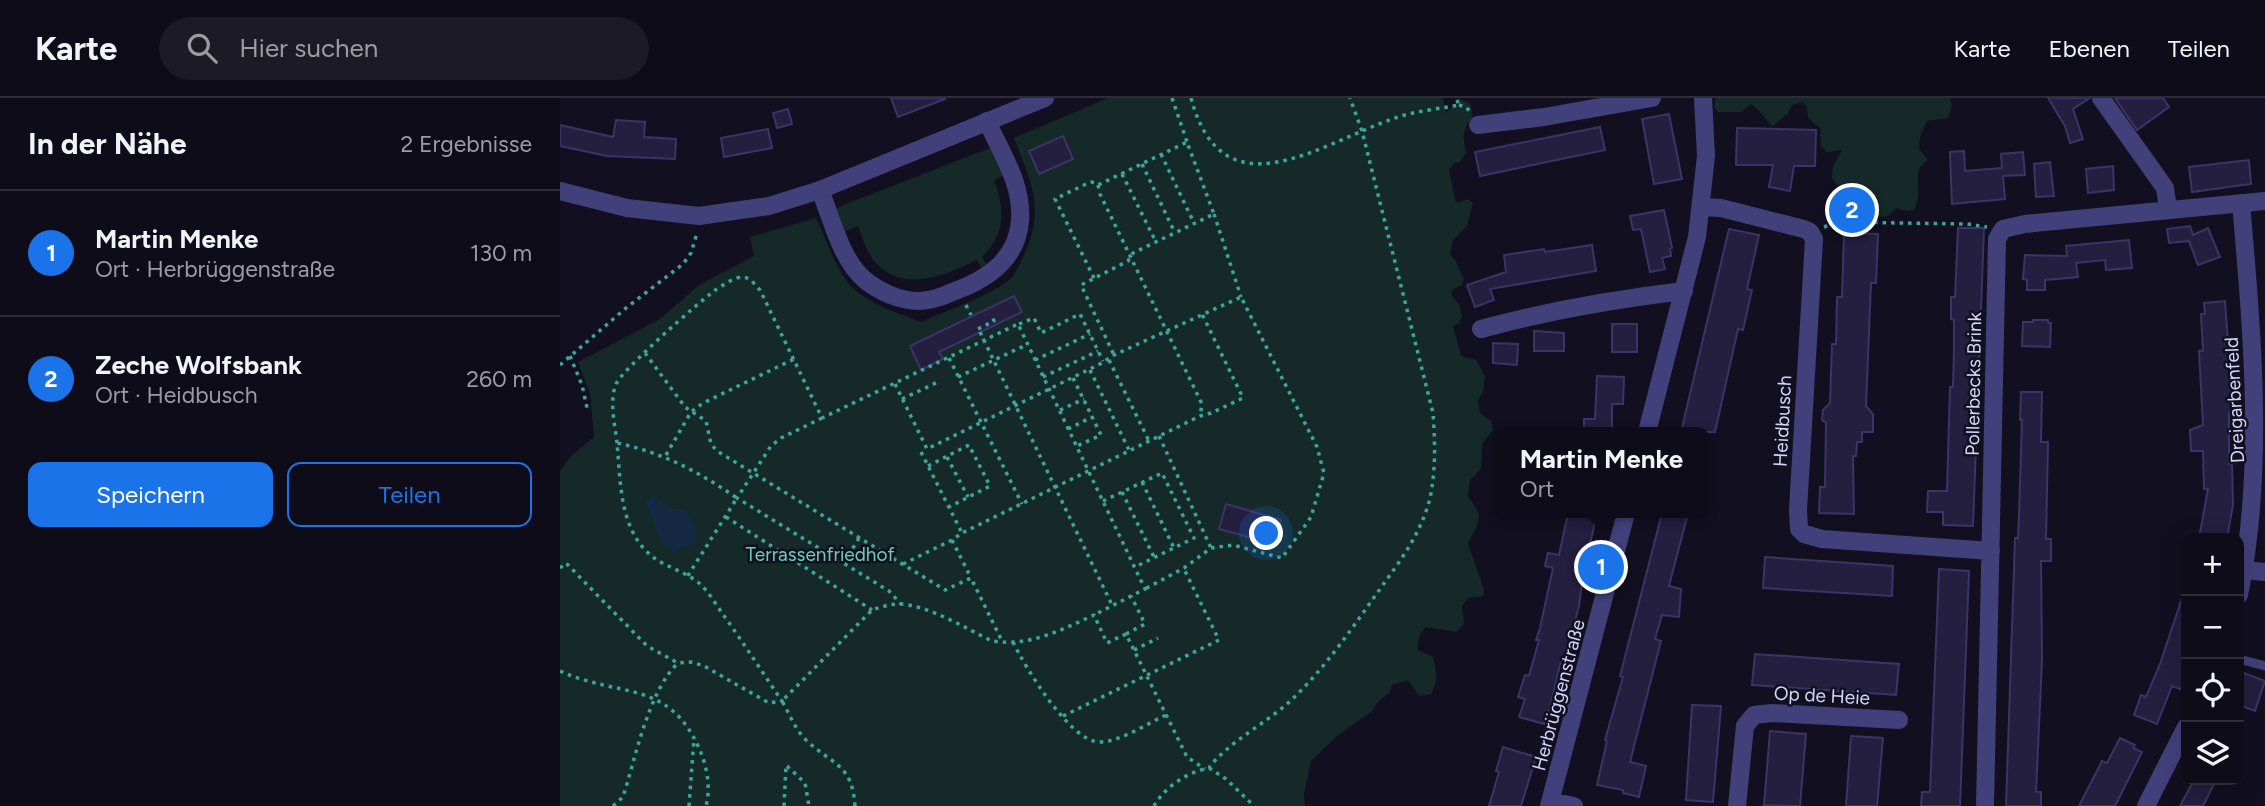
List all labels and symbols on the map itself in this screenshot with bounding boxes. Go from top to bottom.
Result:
pin: 2 [1829,184,1875,236]
street label: Pollerbecks Brink [1961,311,1986,456]
street label: Dreigarbenfeld [2220,336,2249,464]
street label: Heidbusch [1769,375,1796,467]
your location [1249,516,1283,550]
pin: 1 [1578,541,1624,593]
park label: Terrassenfriedhof [746,543,894,566]
street label: Herbrüggenstraße [1527,617,1590,773]
street label: Op de Heie [1773,681,1871,710]

